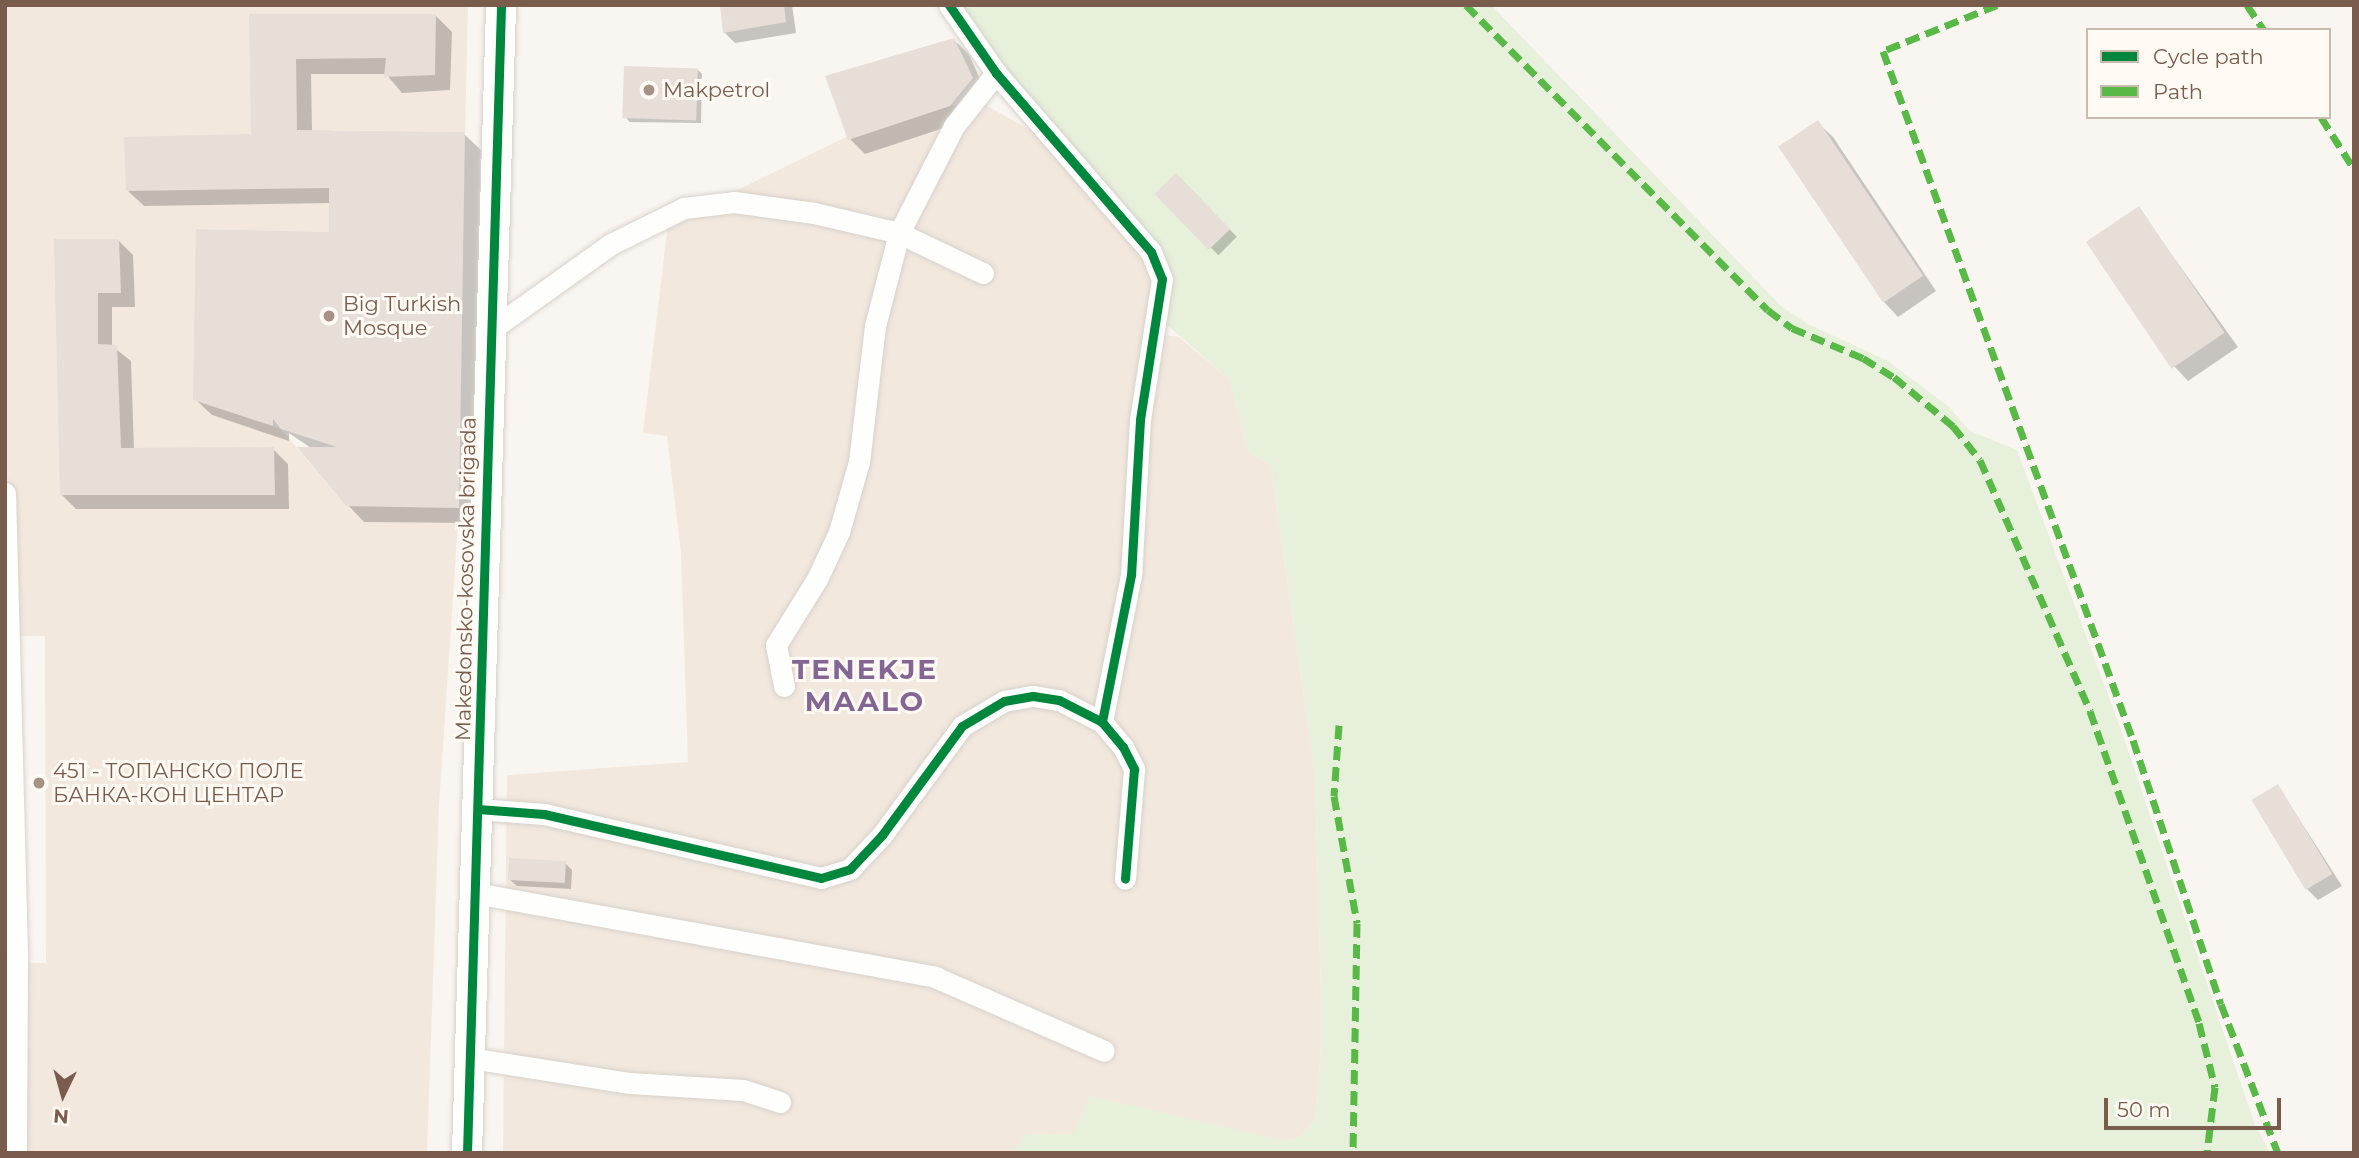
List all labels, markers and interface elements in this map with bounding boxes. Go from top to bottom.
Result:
legend [2086,28,2331,119]
text: Cycle path [2153,44,2264,69]
place label: Makpetrol [663,77,770,103]
text: Path [2153,79,2203,104]
marker: Makpetrol [641,82,657,98]
place label: Big Turkish Mosque [343,291,461,341]
marker: Big Turkish Mosque [321,308,337,324]
street label: Makedonsko-kosovska brigada [451,417,481,741]
district label: TENEKJE MAALO [793,652,937,718]
place label: 451 - ТОПАНСКО ПОЛЕ БАНКА-КОН ЦЕНТАР [53,758,303,808]
marker: 451 - ТОПАНСКО ПОЛЕ БАНКА-КОН ЦЕНТАР [31,775,47,791]
north arrow [28,1060,98,1130]
scale bar [2107,1084,2284,1128]
text: 50 m [2117,1097,2171,1122]
text: N [52,1104,70,1129]

